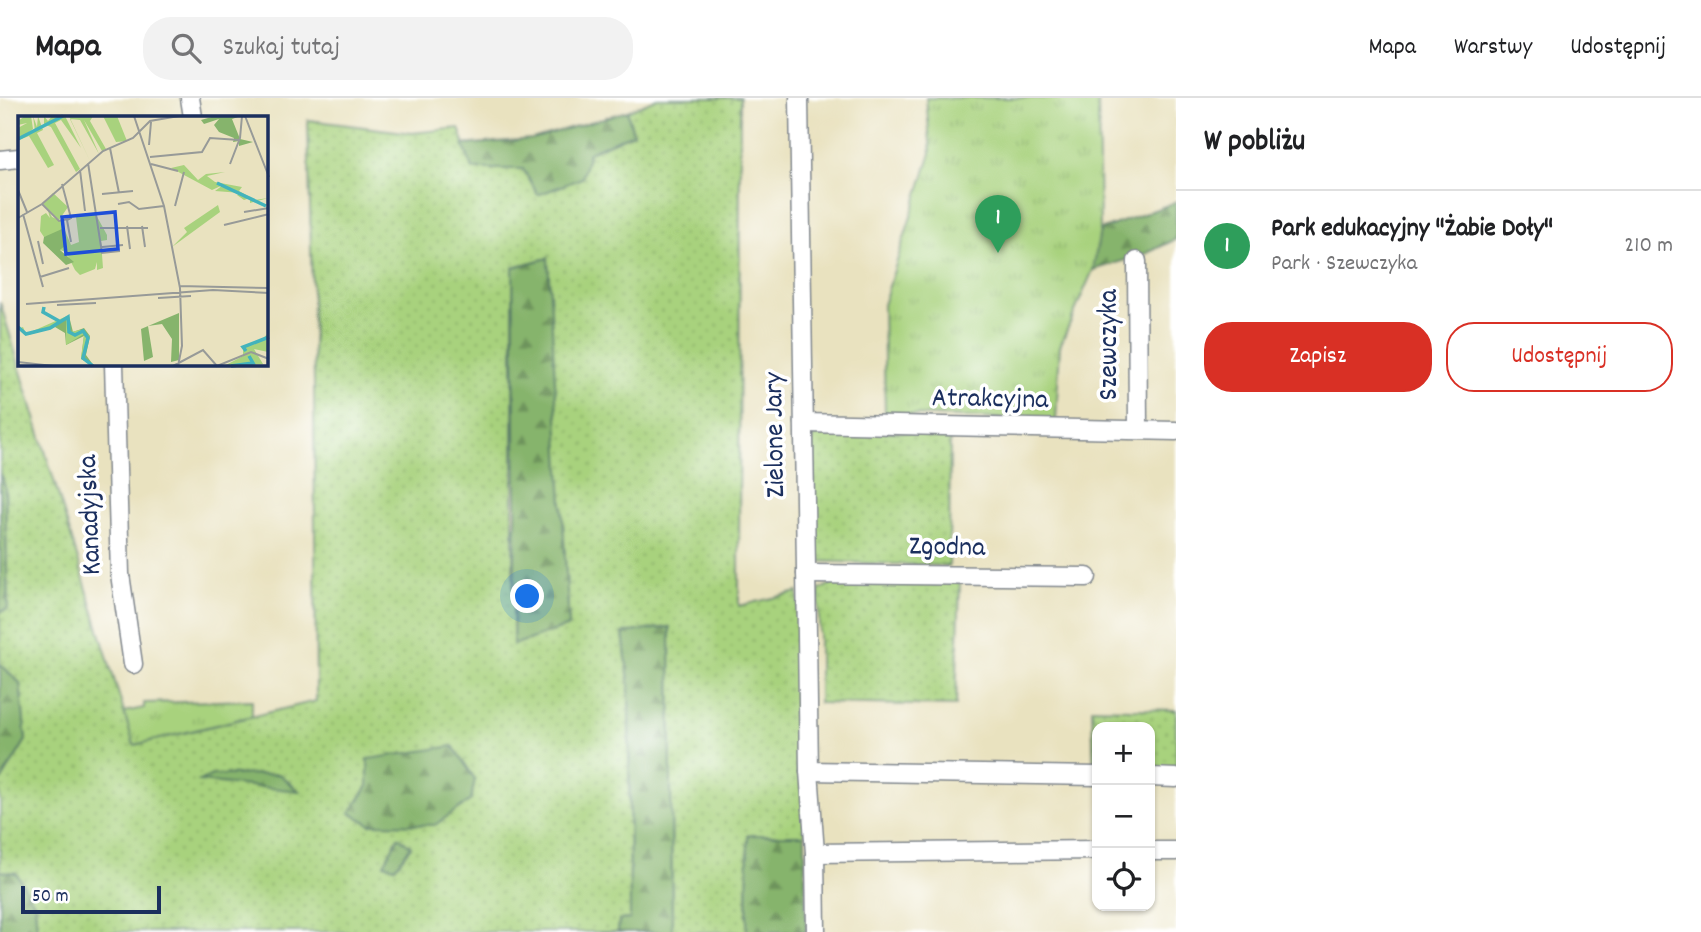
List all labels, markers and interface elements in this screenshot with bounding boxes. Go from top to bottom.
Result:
search box [143,17,633,80]
text: Mapa [35,25,101,72]
icon: search [167,29,205,67]
text: Szukaj tutaj [223,30,340,67]
text: Mapa [1368,31,1416,65]
text: Warstwy [1454,31,1532,65]
text: Udostępnij [1570,31,1666,65]
inset map [18,116,268,366]
text: W pobliżu [1204,122,1305,165]
pin: 1 [975,195,1021,253]
text: Park edukacyjny "Żabie Doły" [1271,211,1553,248]
text: 1 [1224,230,1230,263]
text: 210 m [1624,230,1673,263]
text: Park · Szewczyka [1271,248,1417,281]
street label: Szewczyka [1091,289,1131,401]
button: Zapisz [1204,322,1432,392]
button: Udostępnij [1446,322,1673,392]
street label: Zielone Jary [756,371,798,498]
street label: Atrakcyjna [931,380,1050,422]
street label: Kanadyjska [70,453,114,576]
street label: Zgodna [909,528,986,570]
your location [510,579,544,613]
map controls [1092,722,1155,911]
button: + [1092,722,1155,785]
button: − [1092,785,1155,848]
button: locate [1092,848,1155,911]
scale bar [21,883,161,915]
text: 50 m [32,884,69,911]

